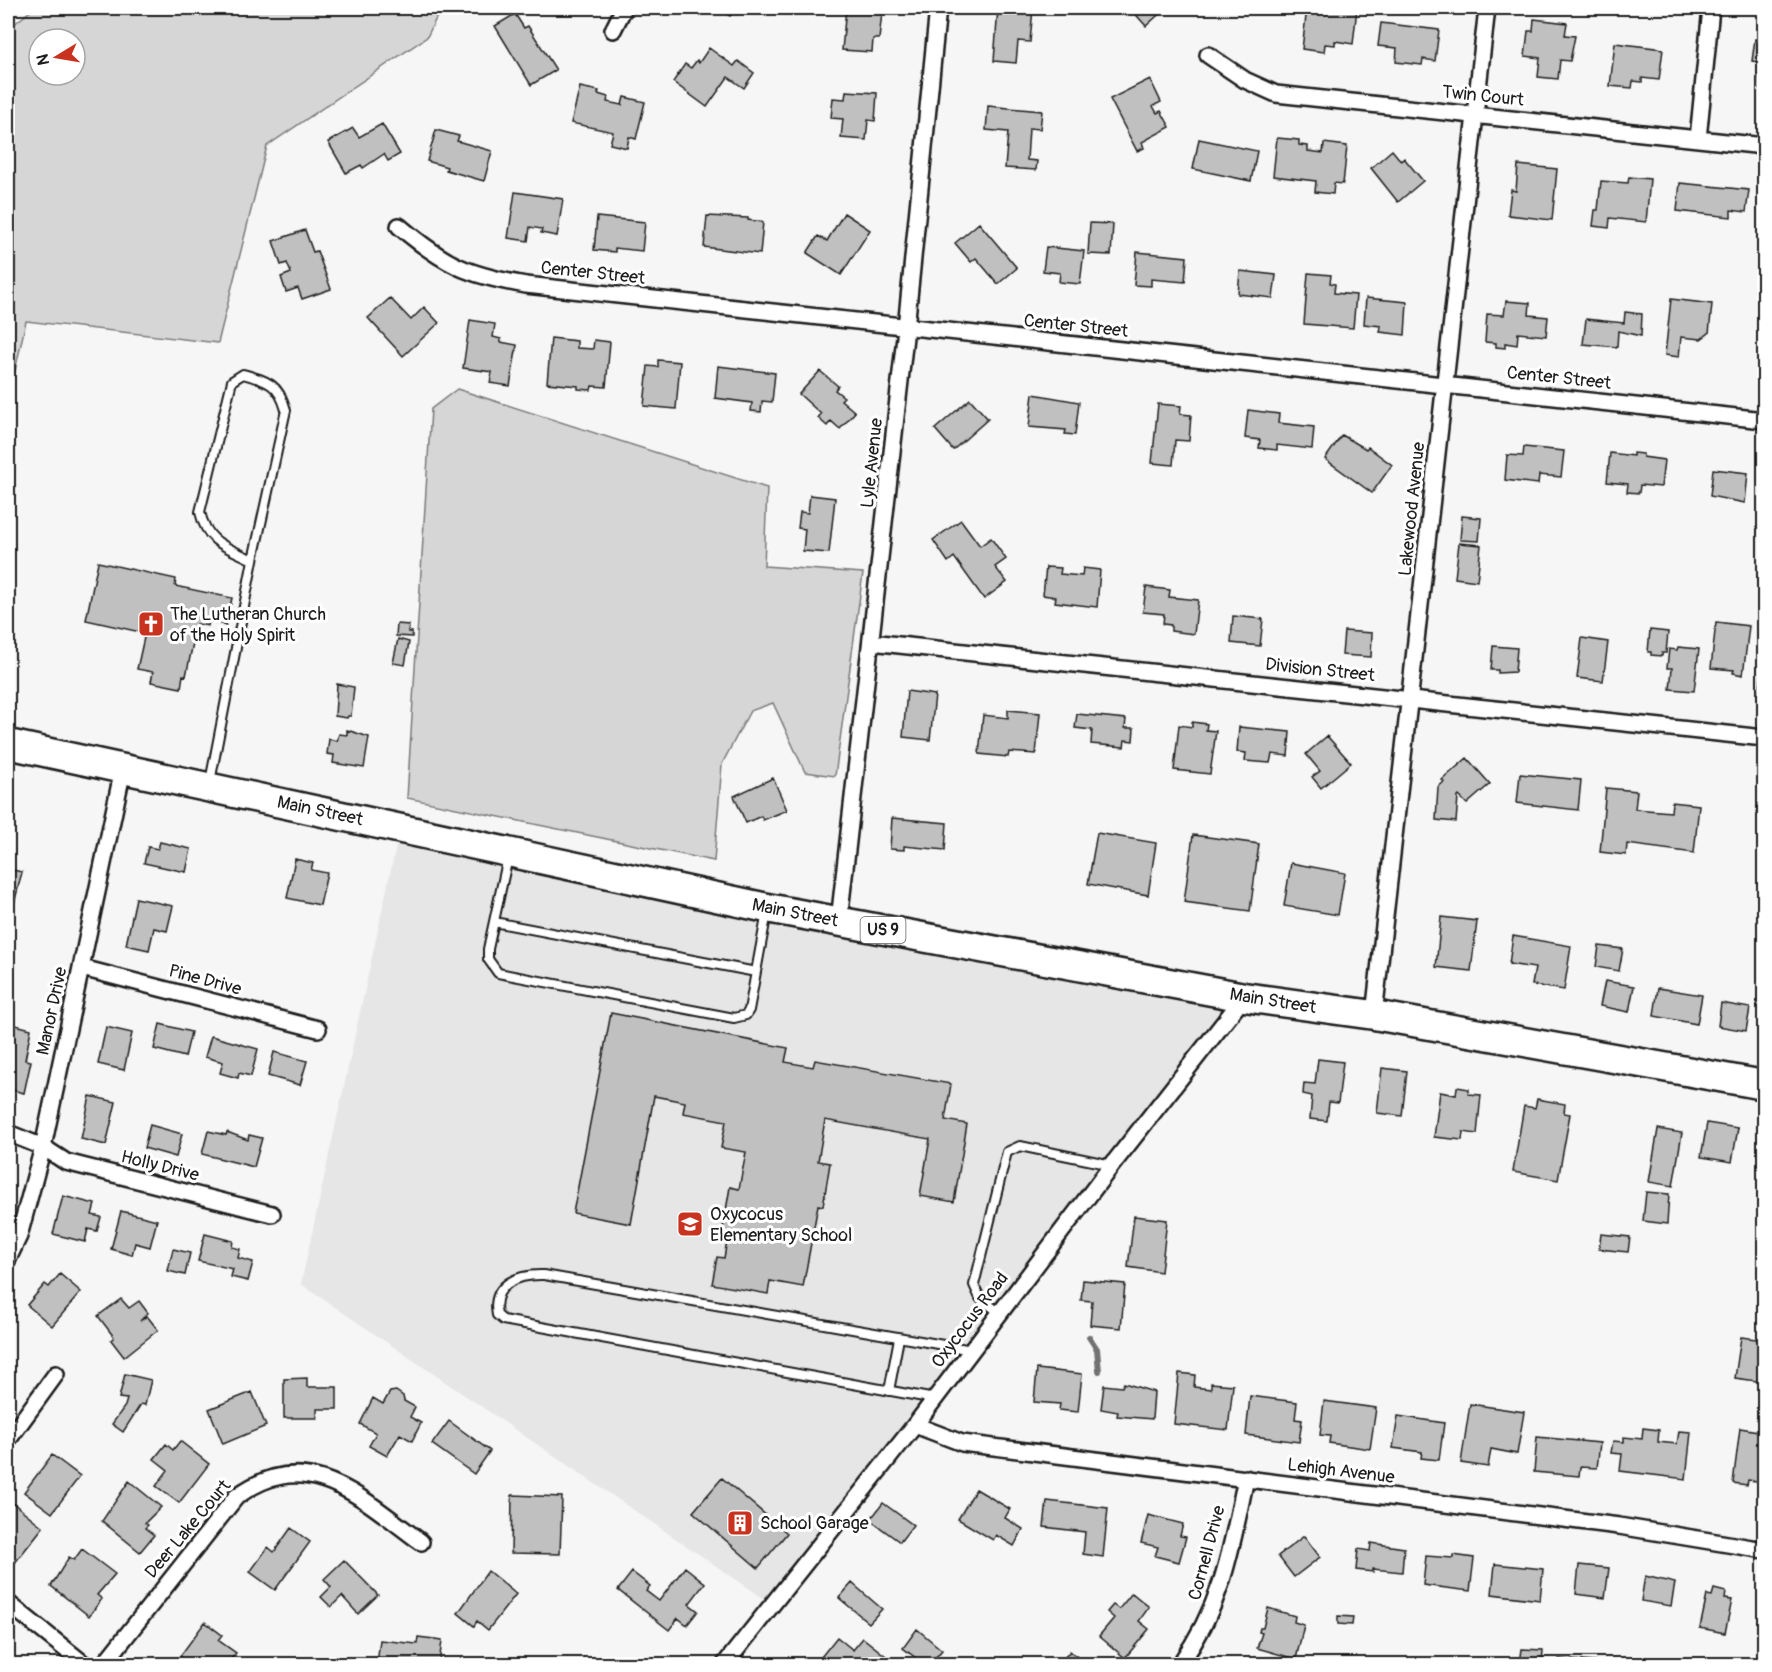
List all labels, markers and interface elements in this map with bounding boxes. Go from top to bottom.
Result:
north arrow [27,27,87,87]
text: N [32,52,54,67]
street label: Twin Court [1441,80,1526,112]
street label: Center Street [540,256,647,290]
street label: Center Street [1023,309,1130,343]
street label: Center Street [1506,361,1613,395]
street label: Lyle Avenue [856,417,888,509]
street label: Lakewood Avenue [1394,441,1430,577]
place label: The Lutheran Church of the Holy Spirit [170,603,326,647]
church icon: The Lutheran Church of the Holy Spirit [136,609,166,639]
street label: Division Street [1264,653,1377,687]
street label: Main Street [275,791,366,831]
street label: Main Street [750,893,841,933]
road number: US 9 [860,917,906,943]
street label: Pine Drive [166,959,244,1001]
street label: Manor Drive [31,965,73,1057]
street label: Main Street [1228,983,1319,1019]
street label: Holly Drive [119,1145,202,1187]
place label: Oxycocus Elementary School [710,1203,852,1247]
school or university icon: Oxycocus Elementary School [675,1209,705,1239]
street label: Oxycocus Road [926,1267,1014,1373]
street label: Lehigh Avenue [1286,1453,1396,1489]
street label: Deer Lake Court [140,1474,236,1583]
street label: Cornell Drive [1183,1503,1231,1603]
building icon: School Garage [725,1508,755,1538]
place label: School Garage [760,1512,869,1535]

